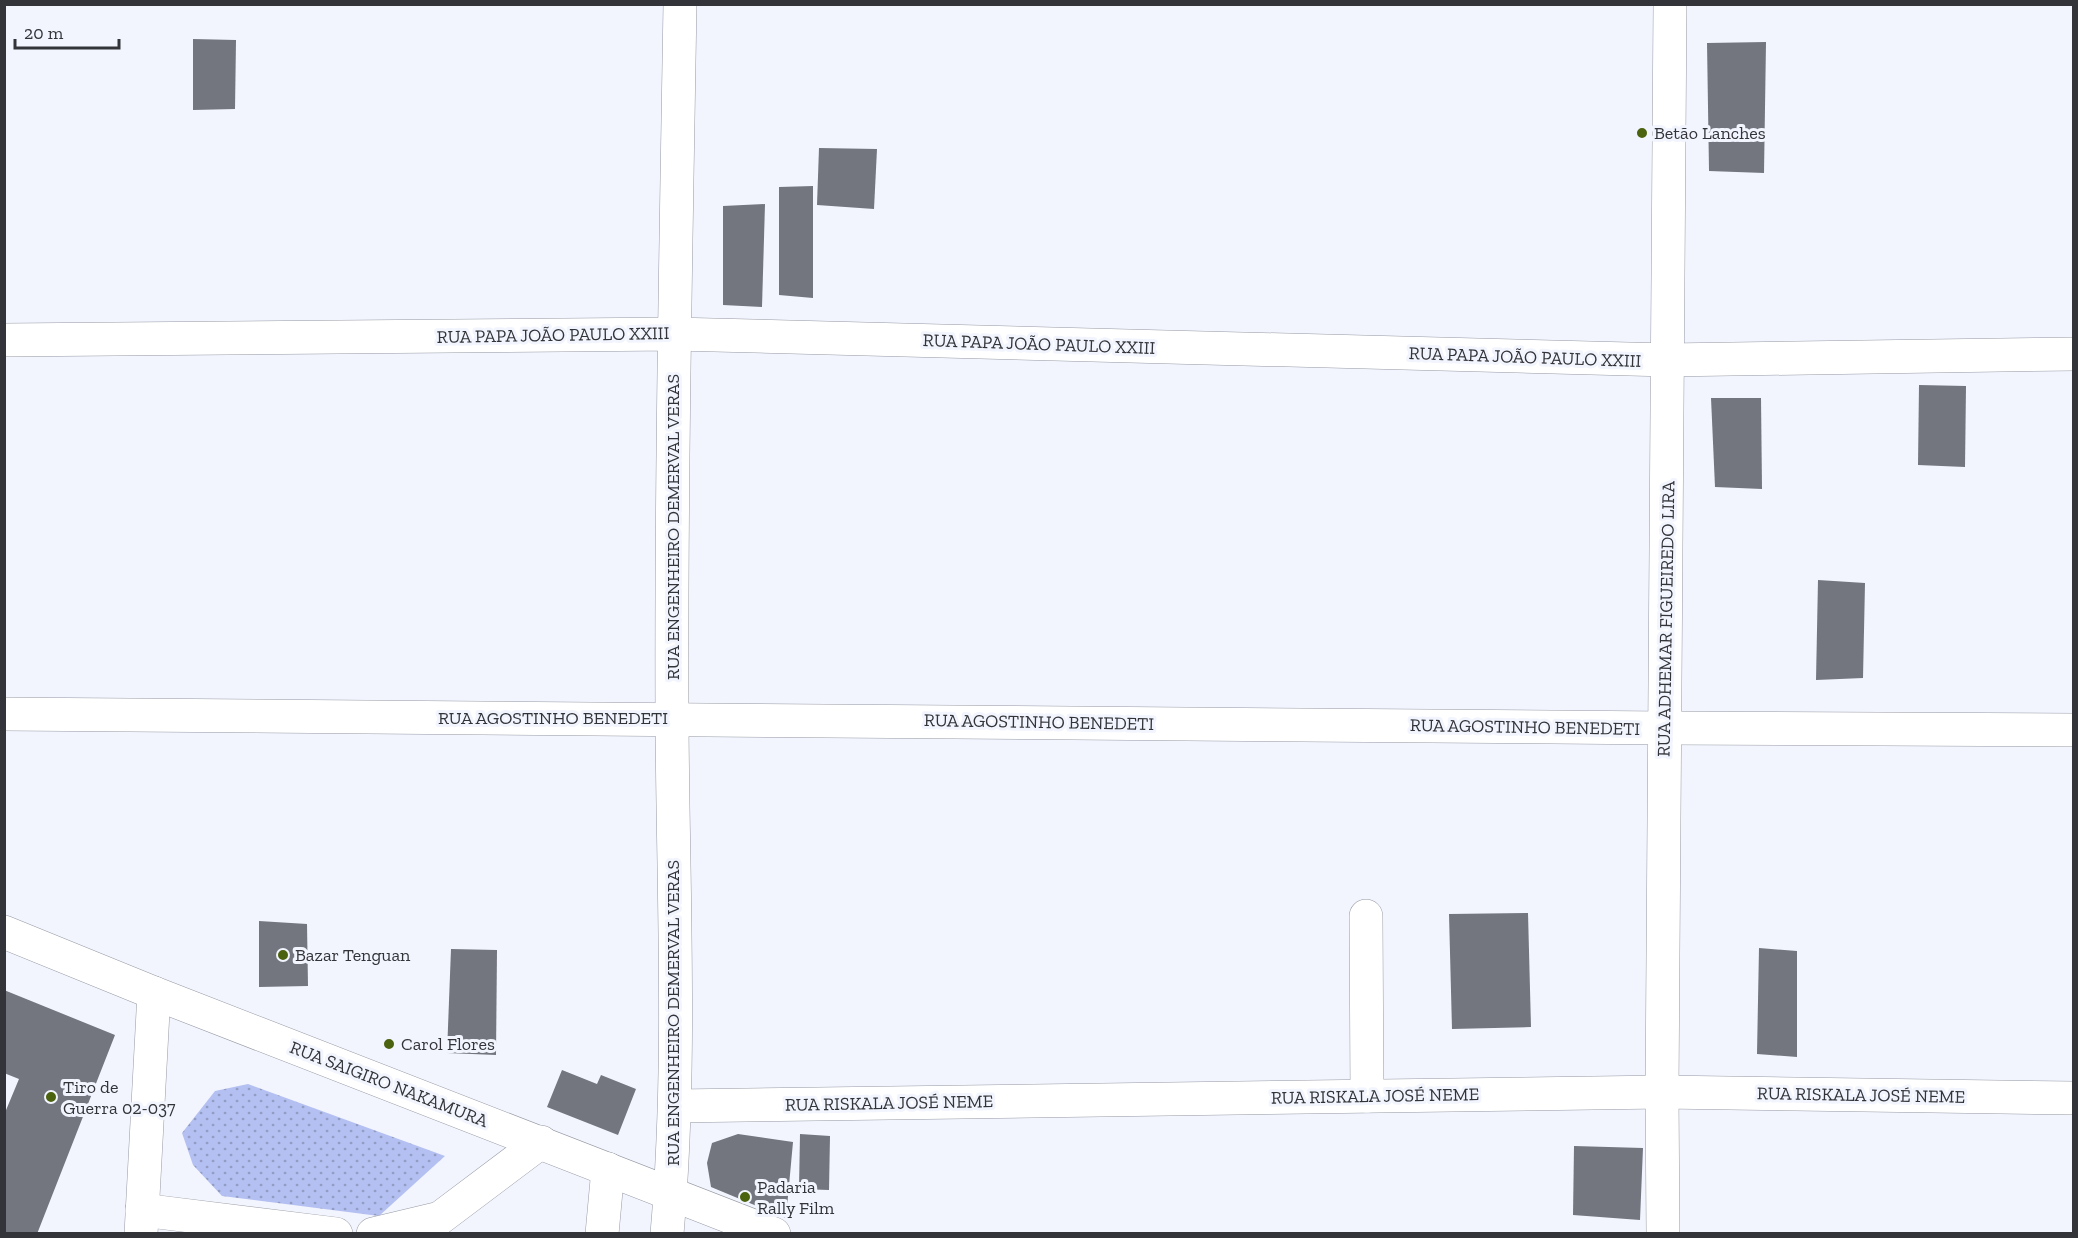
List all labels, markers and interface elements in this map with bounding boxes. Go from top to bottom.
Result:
scale bar [15,12,118,50]
text: 20 m [24,22,64,44]
place label: Betão Lanches [1654,122,1766,144]
marker: Betão Lanches [1635,126,1649,140]
street label: RUA PAPA JOÃO PAULO XXIII [436,322,670,348]
street label: RUA PAPA JOÃO PAULO XXIII [922,329,1156,359]
street label: RUA PAPA JOÃO PAULO XXIII [1408,342,1642,372]
street label: RUA ENGENHEIRO DEMERVAL VERAS [662,374,684,680]
street label: RUA ADHEMAR FIGUEIREDO LIRA [1653,481,1679,757]
street label: RUA AGOSTINHO BENEDETI [438,707,668,729]
street label: RUA AGOSTINHO BENEDETI [924,709,1154,735]
street label: RUA AGOSTINHO BENEDETI [1410,714,1640,740]
street label: RUA ENGENHEIRO DEMERVAL VERAS [662,860,684,1166]
place label: Bazar Tenguan [295,944,411,966]
marker: Bazar Tenguan [276,948,290,962]
place label: Carol Flores [401,1033,495,1055]
street label: RUA SAIGIRO NAKAMURA [287,1036,491,1132]
marker: Carol Flores [382,1037,396,1051]
place label: Tiro de Guerra 02-037 [63,1076,176,1119]
street label: RUA RISKALA JOSÉ NEME [1757,1082,1965,1108]
street label: RUA RISKALA JOSÉ NEME [1271,1083,1479,1109]
marker: Tiro de Guerra 02-037 [44,1090,58,1104]
street label: RUA RISKALA JOSÉ NEME [785,1090,993,1116]
place label: Padaria Rally Film [757,1176,835,1219]
marker: Padaria Rally Film [738,1190,752,1204]

